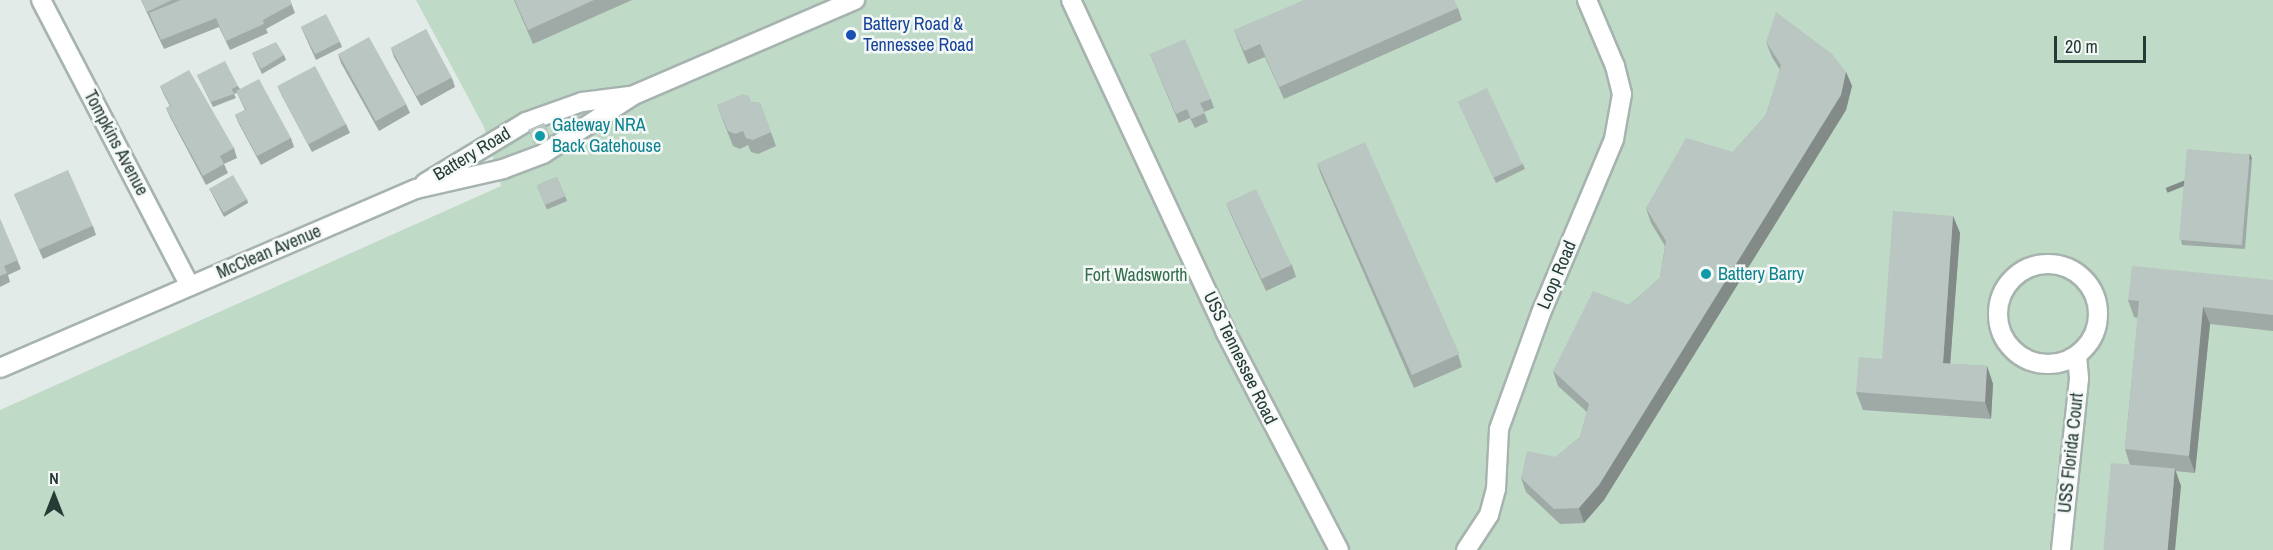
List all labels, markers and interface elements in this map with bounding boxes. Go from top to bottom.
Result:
place label: Battery Road & Tennessee Road [863,14,974,57]
scale bar [2057,24,2148,62]
marker: Battery Road & Tennessee Road [844,28,858,42]
text: 20 m [2065,34,2098,59]
street label: Tompkins Avenue [79,86,153,200]
place label: Gateway NRA Back Gatehouse [552,115,661,158]
street label: Battery Road [430,123,514,185]
marker: Gateway NRA Back Gatehouse [533,129,547,143]
street label: McClean Avenue [213,220,325,284]
street label: Loop Road [1533,238,1581,312]
place label: Battery Barry [1718,263,1804,285]
park label: Fort Wadsworth [1085,264,1187,286]
marker: Battery Barry [1699,267,1713,281]
street label: USS Tennessee Road [1198,288,1282,428]
street label: USS Florida Court [2054,392,2088,514]
north arrow [24,466,84,526]
text: N [49,467,59,489]

